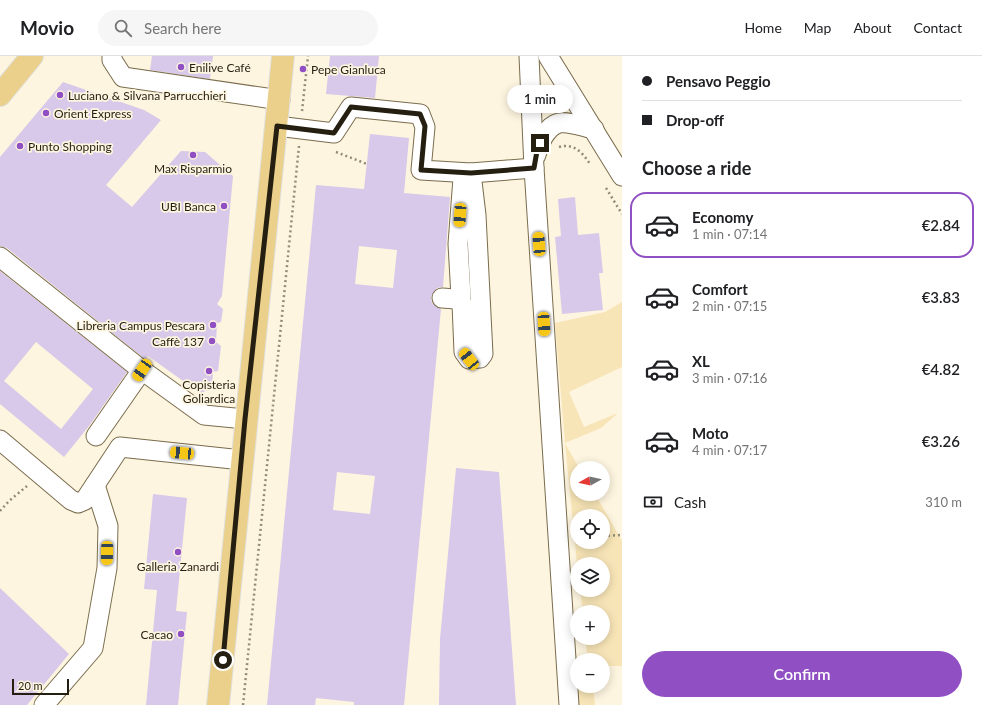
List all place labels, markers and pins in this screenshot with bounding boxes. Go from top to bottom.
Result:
place label: Enilive Café [189,60,251,75]
marker: Enilive Café [176,62,186,72]
place label: Pepe Gianluca [311,62,386,77]
marker: Pepe Gianluca [298,64,308,74]
place label: Luciano & Silvana Parrucchieri [68,88,226,103]
marker: Luciano & Silvana Parrucchieri [55,90,65,100]
place label: Orient Express [54,106,132,121]
marker: Orient Express [41,108,51,118]
place label: Punto Shopping [28,139,112,154]
marker: Punto Shopping [15,141,25,151]
marker: Max Risparmio [188,150,198,160]
place label: Max Risparmio [154,161,232,176]
place label: UBI Banca [161,199,216,214]
marker: UBI Banca [219,201,229,211]
place label: Libreria Campus Pescara [77,318,205,333]
marker: Libreria Campus Pescara [208,320,218,330]
place label: Caffè 137 [152,334,204,349]
marker: Caffè 137 [207,336,217,346]
marker: Copisteria Goliardica [204,366,214,376]
place label: Copisteria Goliardica [182,377,236,406]
marker: Galleria Zanardi [173,547,183,557]
place label: Galleria Zanardi [137,559,219,574]
place label: Cacao [141,627,173,642]
marker: Cacao [176,629,186,639]

